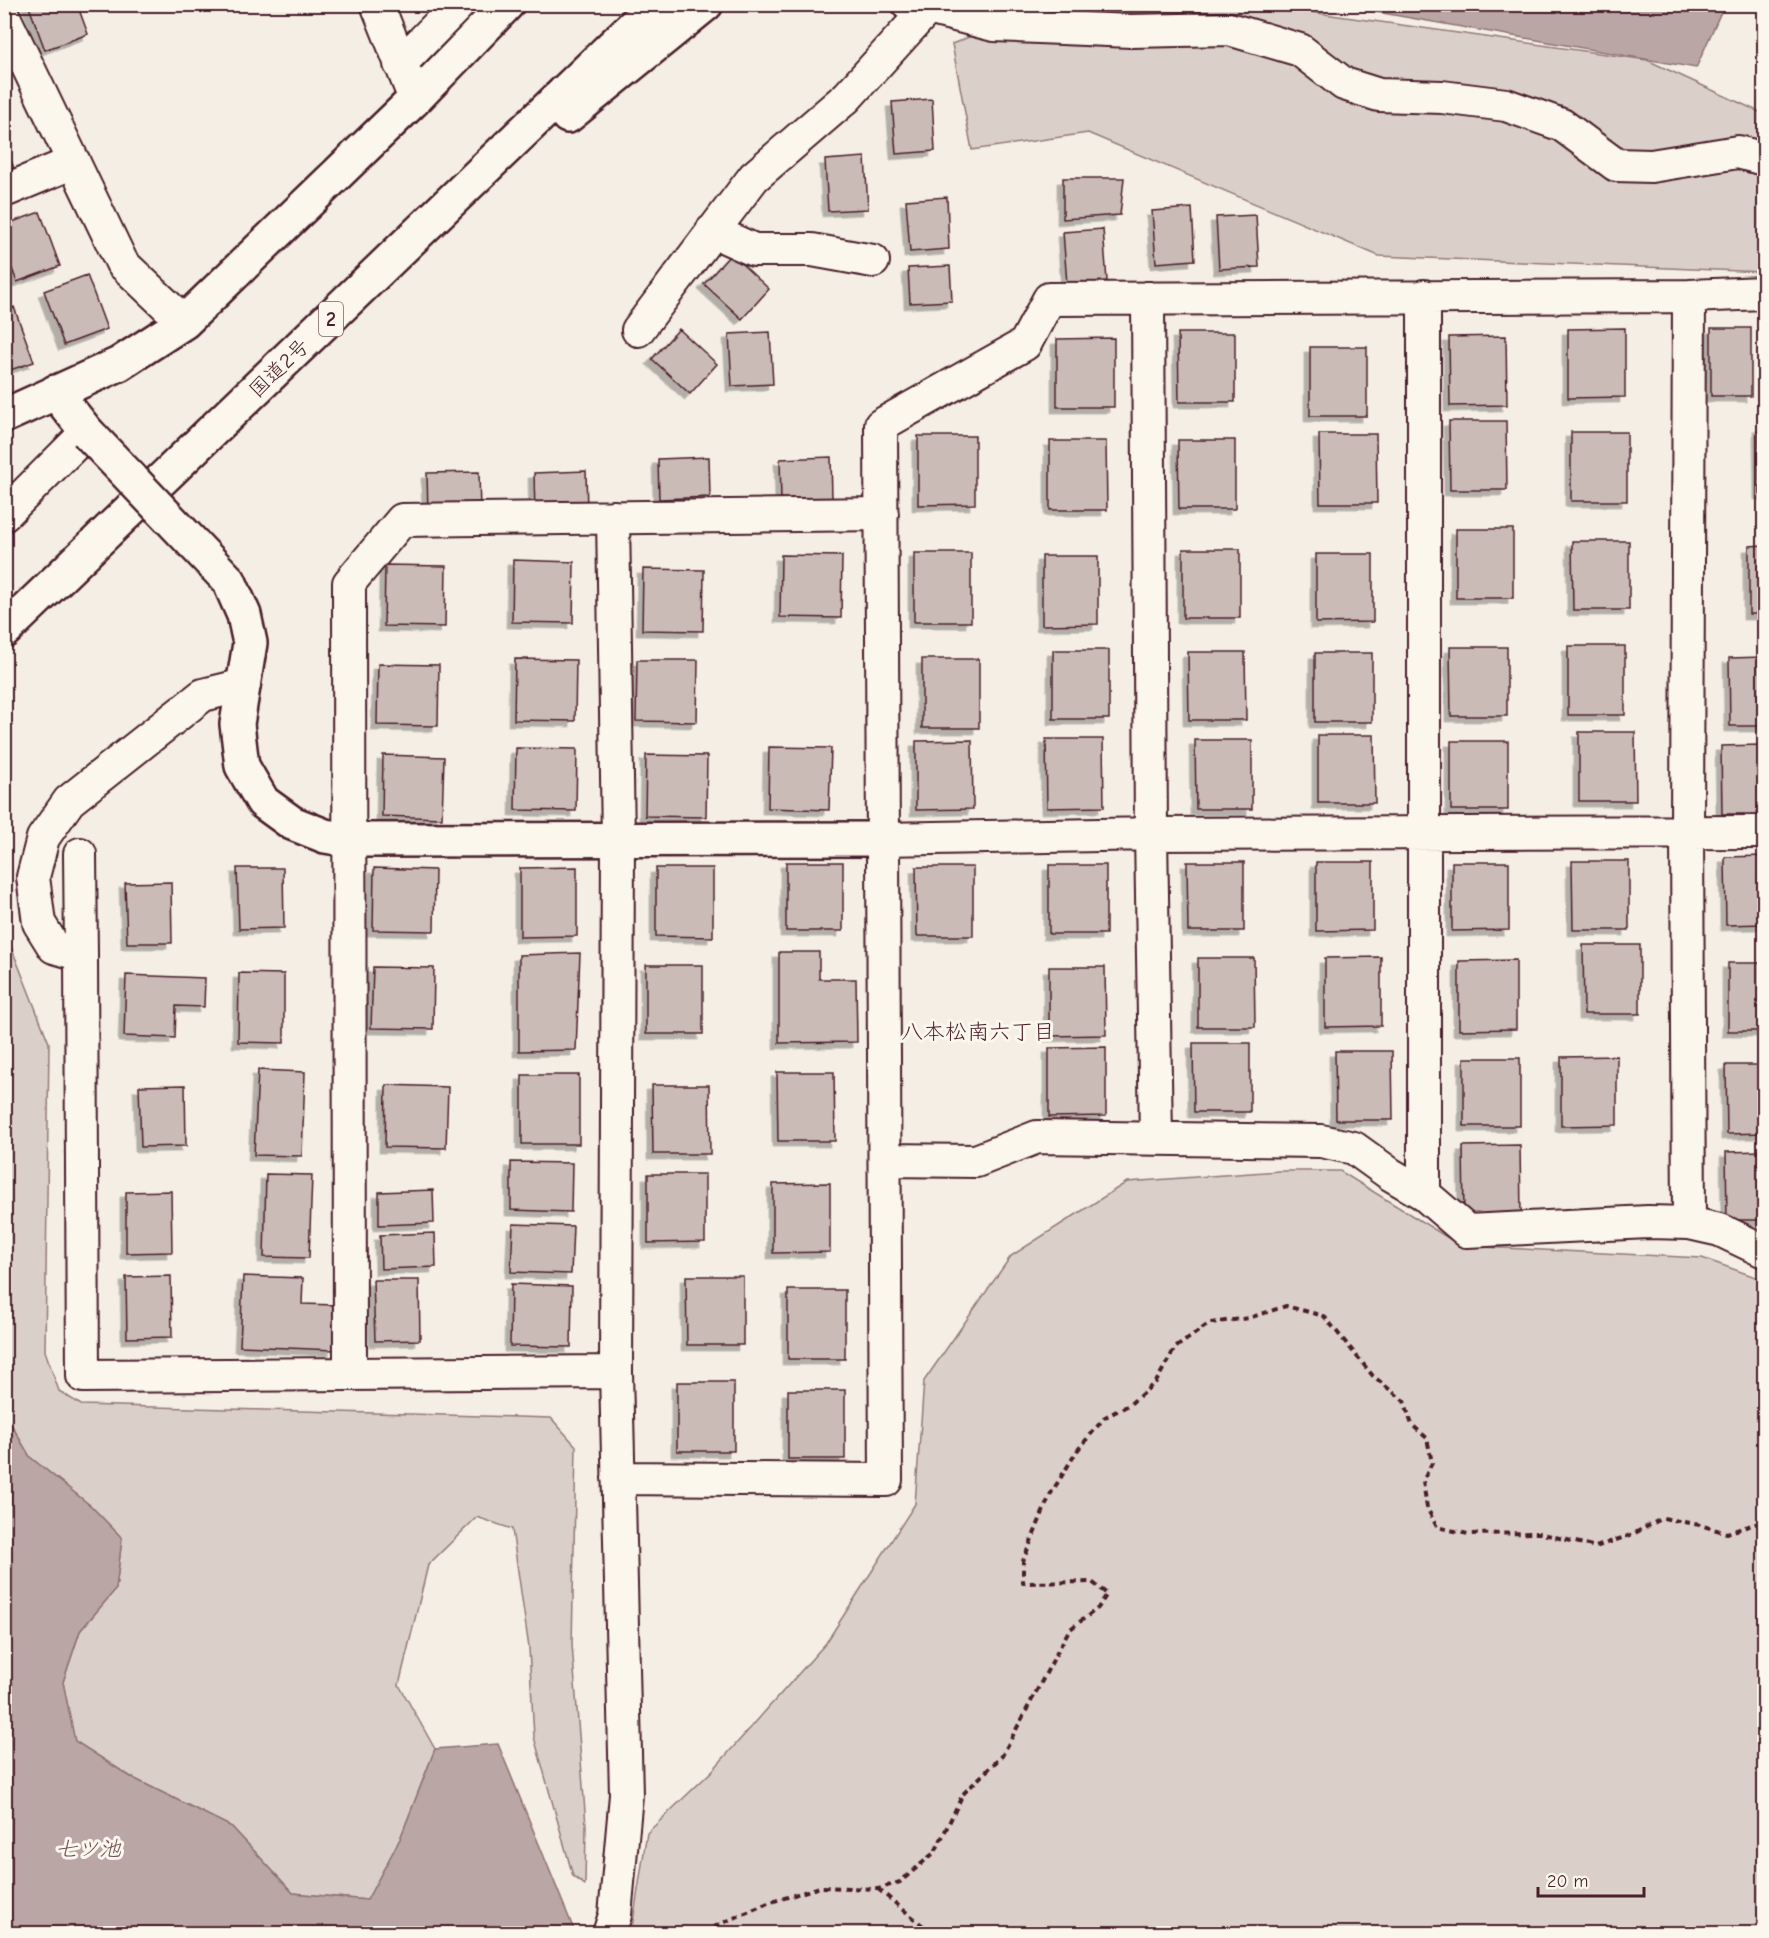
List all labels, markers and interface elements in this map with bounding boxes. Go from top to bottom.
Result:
road number: 2 [319,302,343,336]
street label: 国道2号 [244,334,314,402]
district label: 八本松南六丁目 [901,1019,1055,1045]
water label: 七ツ池 [55,1836,122,1862]
scale bar [1538,1860,1644,1898]
text: 20 m [1547,1871,1588,1892]

